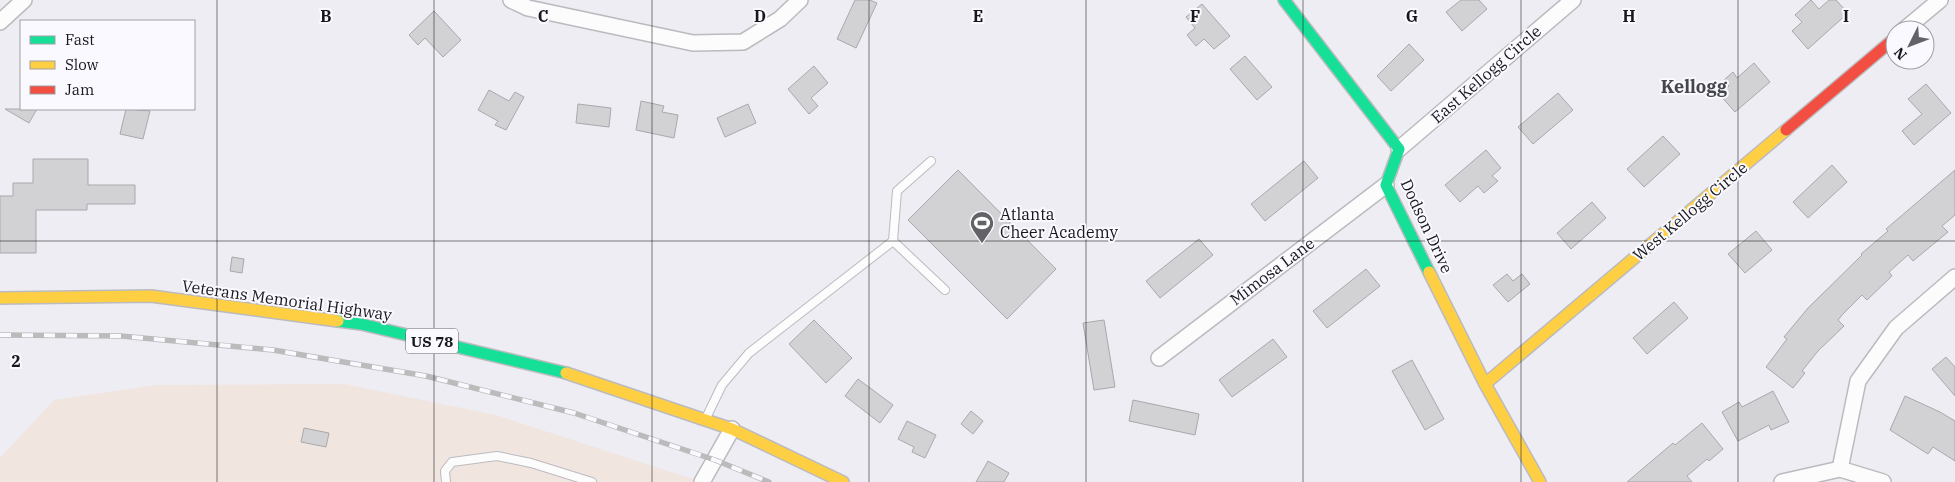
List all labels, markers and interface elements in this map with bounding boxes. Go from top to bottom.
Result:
text: B [320,6,332,26]
text: C [538,6,548,26]
text: D [754,6,766,26]
text: E [973,6,983,26]
text: F [1190,6,1200,26]
text: G [1406,6,1418,26]
text: H [1623,6,1636,26]
text: I [1843,6,1849,26]
legend [20,20,195,110]
north arrow [1885,20,1935,70]
street label: East Kellogg Circle [1427,21,1545,127]
text: Fast [65,30,95,49]
text: N [1890,44,1911,64]
text: Slow [65,55,99,74]
district label: Kellogg [1661,75,1728,98]
text: Jam [65,80,94,99]
street label: West Kellogg Circle [1629,157,1751,265]
street label: Dodson Drive [1397,176,1457,276]
place label: Atlanta Cheer Academy [1000,204,1119,242]
sports icon: Atlanta Cheer Academy [969,210,995,244]
street label: Mimosa Lane [1226,233,1318,309]
street label: Veterans Memorial Highway [181,275,394,325]
road number: US 78 [406,328,458,354]
text: 2 [11,351,21,371]

